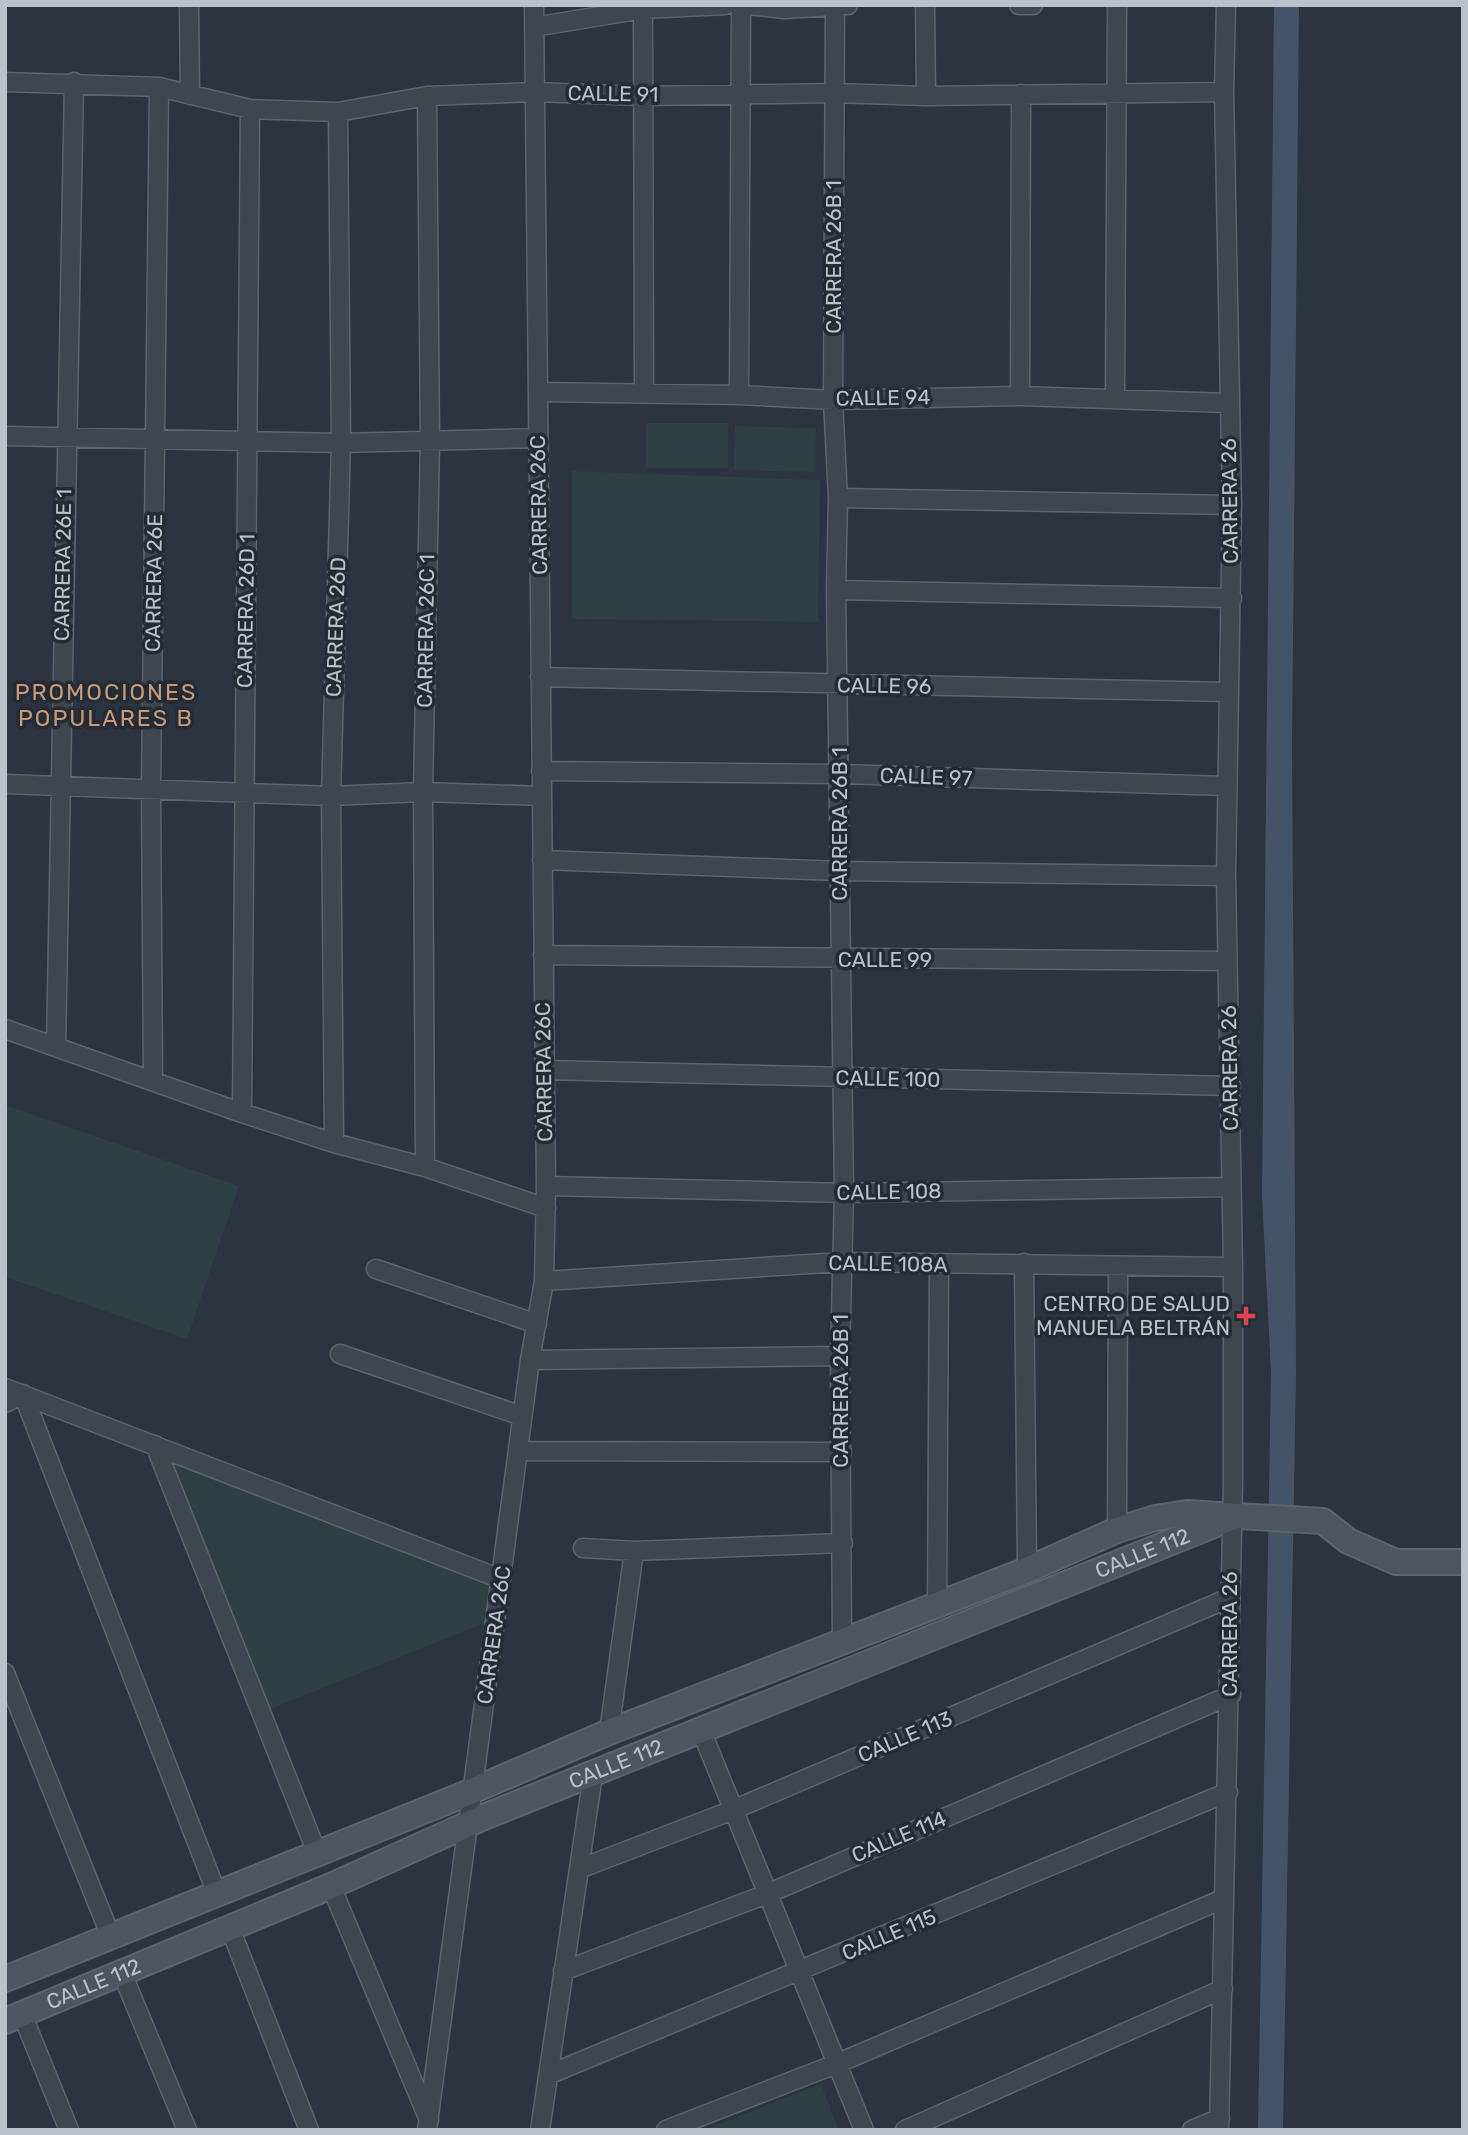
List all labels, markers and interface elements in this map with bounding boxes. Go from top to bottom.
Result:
street label: CALLE 91 [567,80,659,107]
street label: CARRERA 26B 1 [821,180,846,334]
street label: CALLE 94 [835,384,931,411]
street label: CARRERA 26C [525,435,552,575]
street label: CARRERA 26 [1216,438,1243,564]
street label: CARRERA 26E 1 [49,489,76,641]
street label: CARRERA 26E [140,514,167,652]
street label: CARRERA 26D 1 [232,534,259,688]
street label: CARRERA 26C 1 [412,554,439,708]
street label: CARRERA 26D [321,557,350,697]
street label: CALLE 96 [837,672,931,699]
district label: PROMOCIONES POPULARES B [15,678,197,732]
street label: CARRERA 26B 1 [827,747,852,901]
street label: CALLE 97 [879,762,973,791]
street label: CALLE 99 [838,947,932,972]
street label: CARRERA 26C [530,1002,557,1142]
street label: CARRERA 26 [1216,1005,1243,1131]
street label: CALLE 100 [835,1065,941,1092]
street label: CALLE 108 [836,1178,942,1205]
street label: CALLE 108A [828,1250,948,1277]
place label: CENTRO DE SALUD MANUELA BELTRÁN [1036,1291,1230,1340]
marker: CENTRO DE SALUD MANUELA BELTRÁN [1236,1306,1256,1326]
street label: CARRERA 26B 1 [828,1314,853,1468]
street label: CALLE 112 [1091,1523,1193,1583]
street label: CARRERA 26C [471,1564,516,1706]
street label: CARRERA 26 [1217,1571,1242,1697]
street label: CALLE 113 [854,1705,956,1768]
street label: CALLE 112 [565,1734,667,1794]
street label: CALLE 114 [848,1805,950,1868]
street label: CALLE 115 [838,1904,940,1966]
street label: CALLE 112 [43,1953,144,2014]

